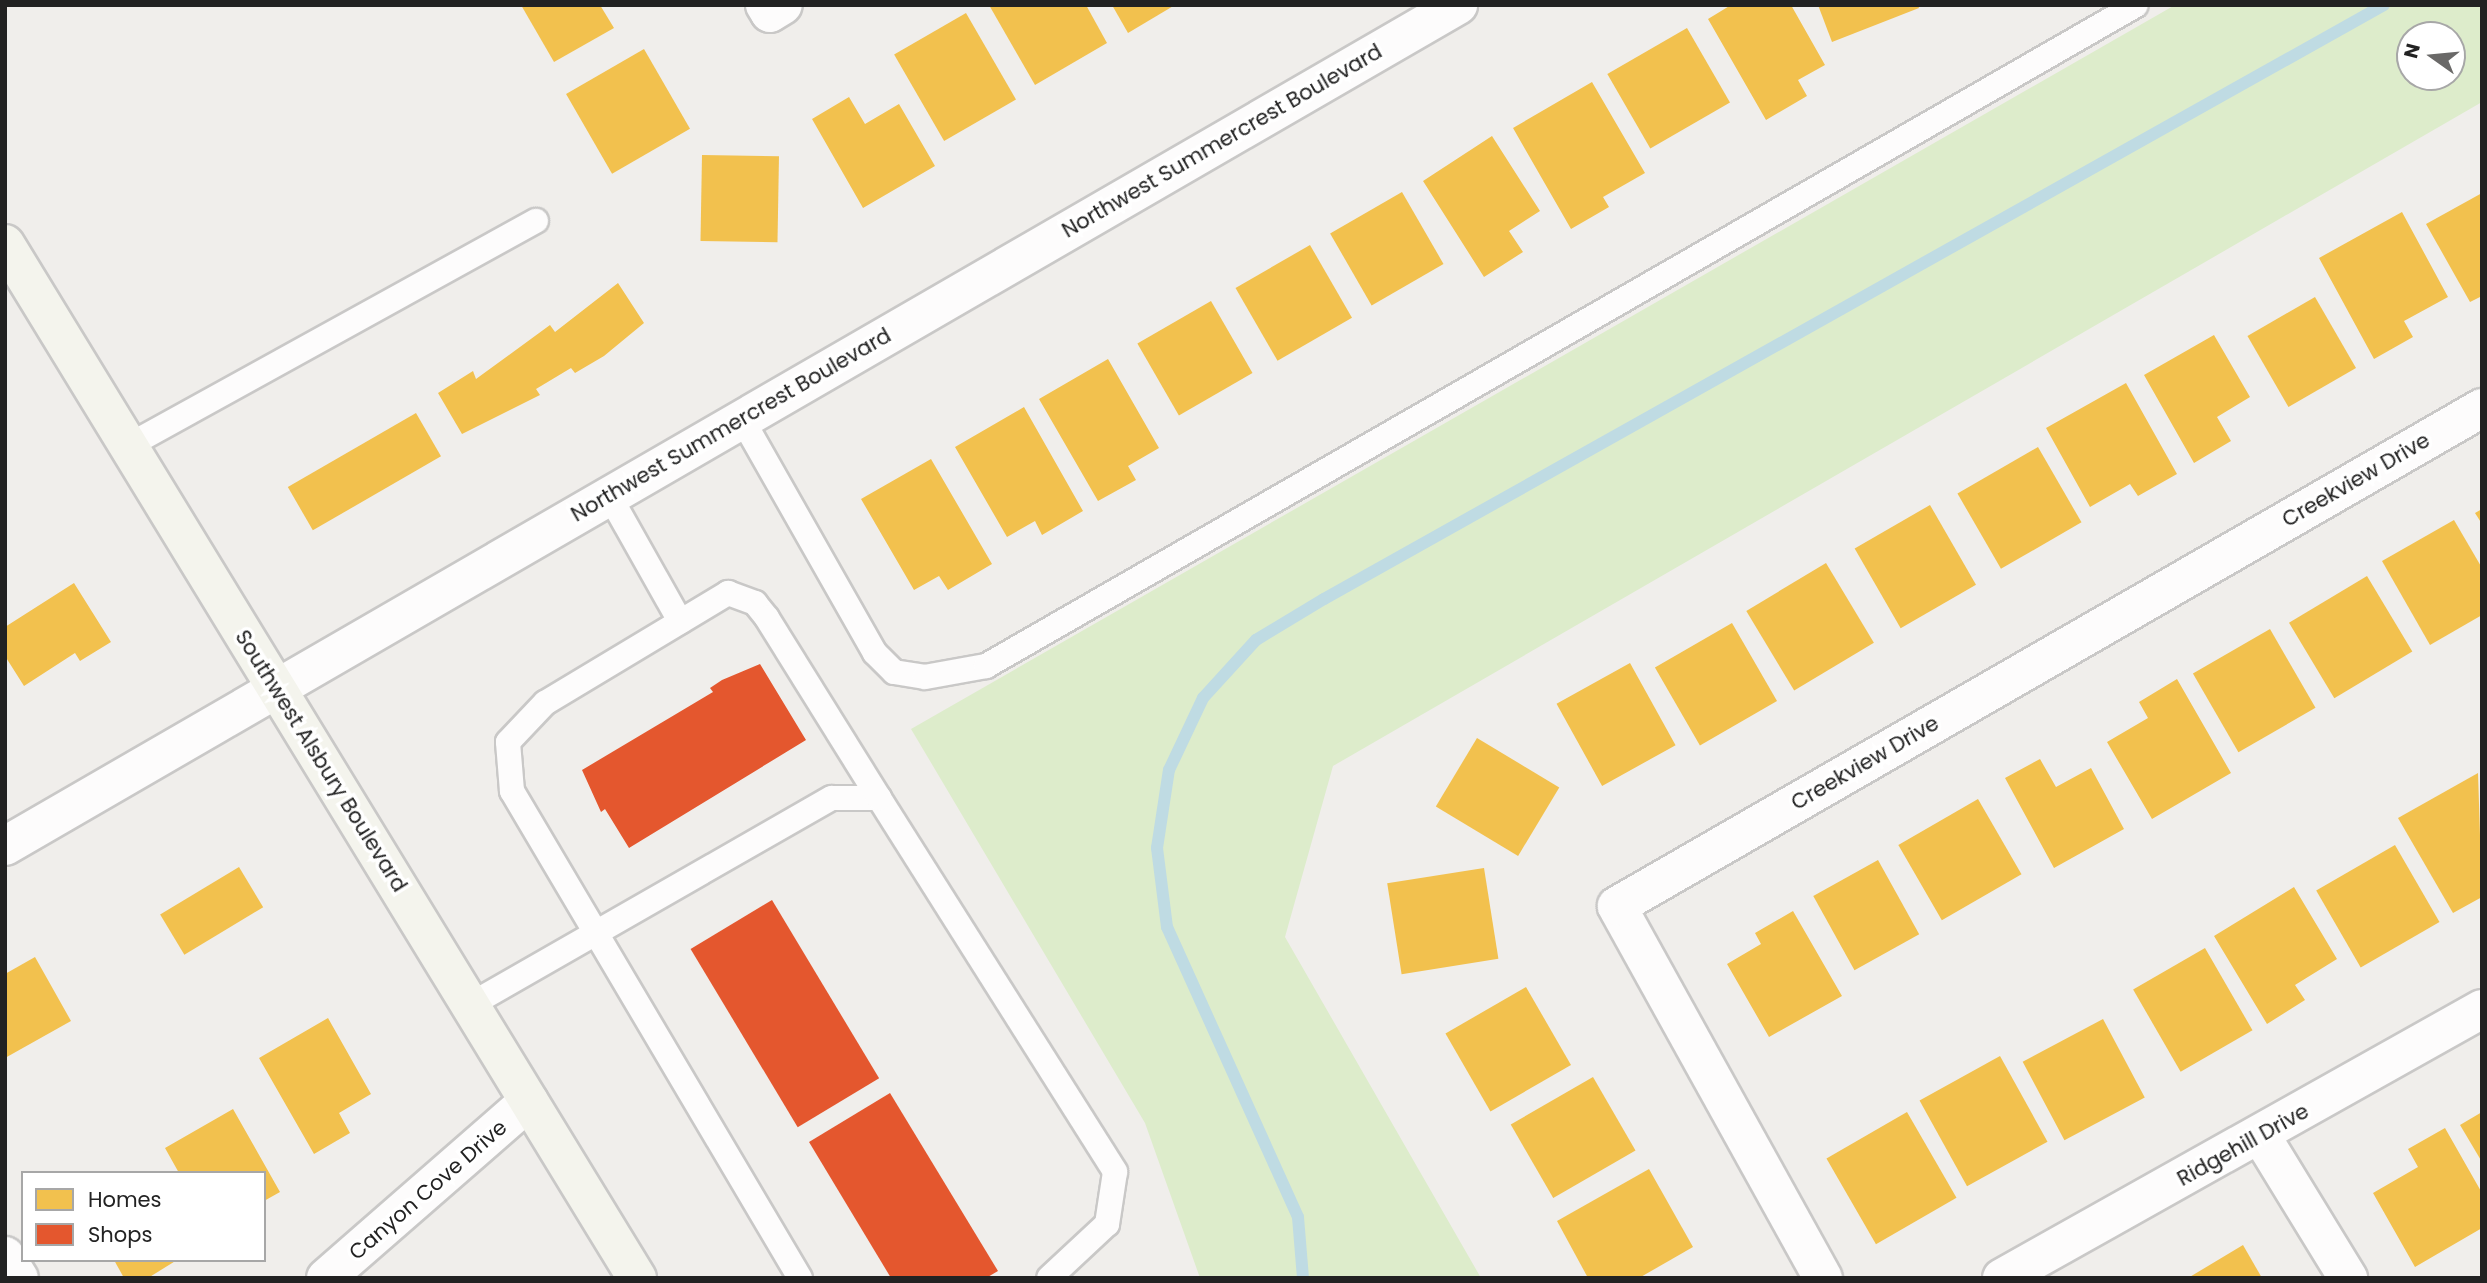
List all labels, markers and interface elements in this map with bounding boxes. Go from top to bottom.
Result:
north arrow [2396,21,2466,91]
street label: Northwest Summercrest Boulevard [1058,39,1386,243]
text: N [2397,41,2427,61]
street label: Northwest Summercrest Boulevard [567,323,895,527]
street label: Creekview Drive [2278,428,2434,532]
street label: Southwest Alsbury Boulevard [230,625,412,897]
street label: Creekview Drive [1787,711,1943,815]
street label: Ridgehill Drive [2173,1098,2313,1192]
street label: Canyon Cove Drive [344,1115,512,1265]
legend [21,1171,266,1262]
text: Homes [88,1185,162,1214]
text: Shops [88,1220,152,1249]

